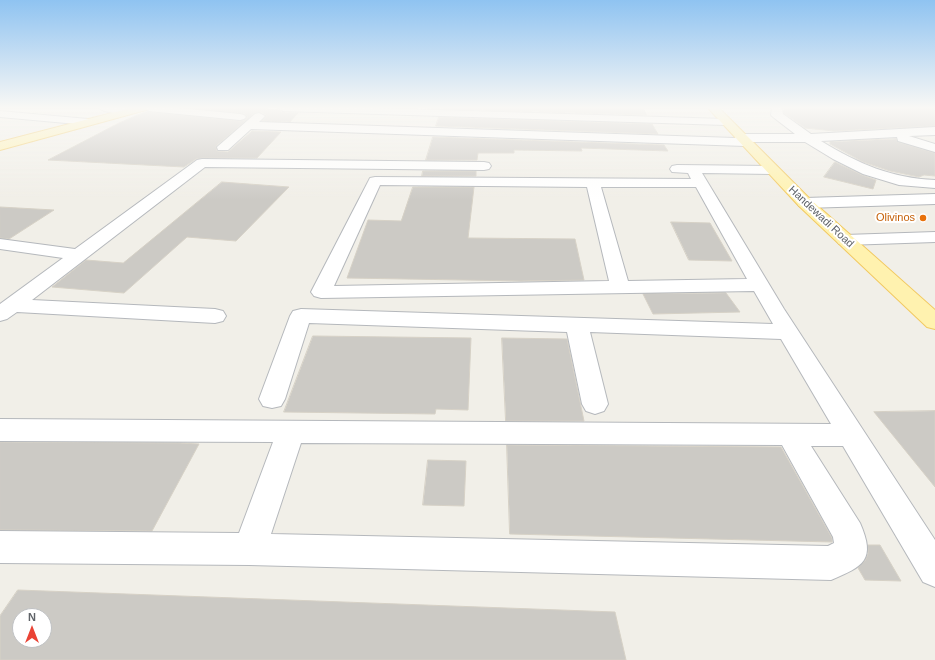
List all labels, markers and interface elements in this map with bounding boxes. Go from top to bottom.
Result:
street label: Handewadi Road [786,183,856,251]
place label: Olivinos [876,211,915,225]
marker: Olivinos [918,213,928,223]
north arrow [12,608,52,648]
text: N [28,611,36,623]

